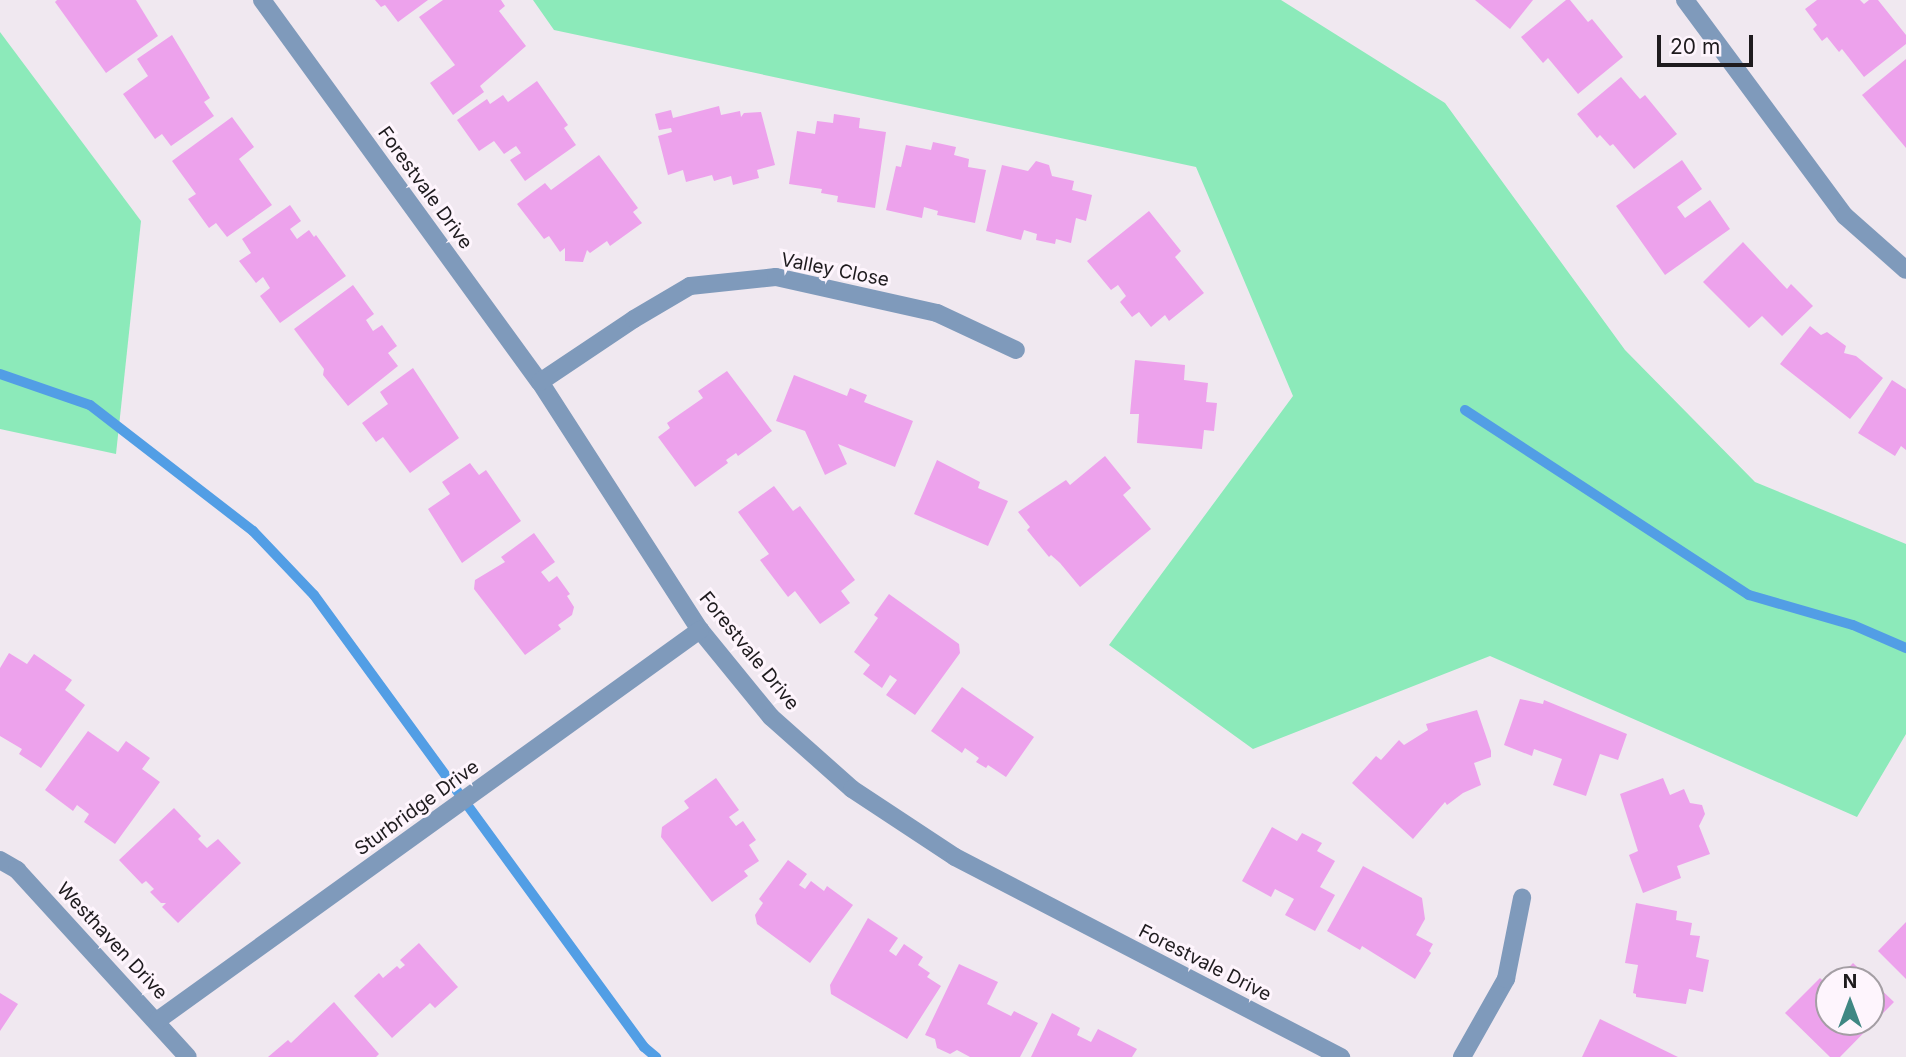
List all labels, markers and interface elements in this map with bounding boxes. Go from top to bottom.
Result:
scale bar [1661,21,1757,65]
text: 20 m [1670,34,1720,59]
street label: Forestvale Drive [373,122,477,254]
street label: Valley Close [779,248,891,292]
street label: Forestvale Drive [694,587,804,715]
street label: Sturbridge Drive [351,755,483,861]
street label: Westhaven Drive [52,878,172,1004]
street label: Forestvale Drive [1135,920,1275,1006]
north arrow [1815,966,1885,1036]
text: N [1843,970,1857,993]

